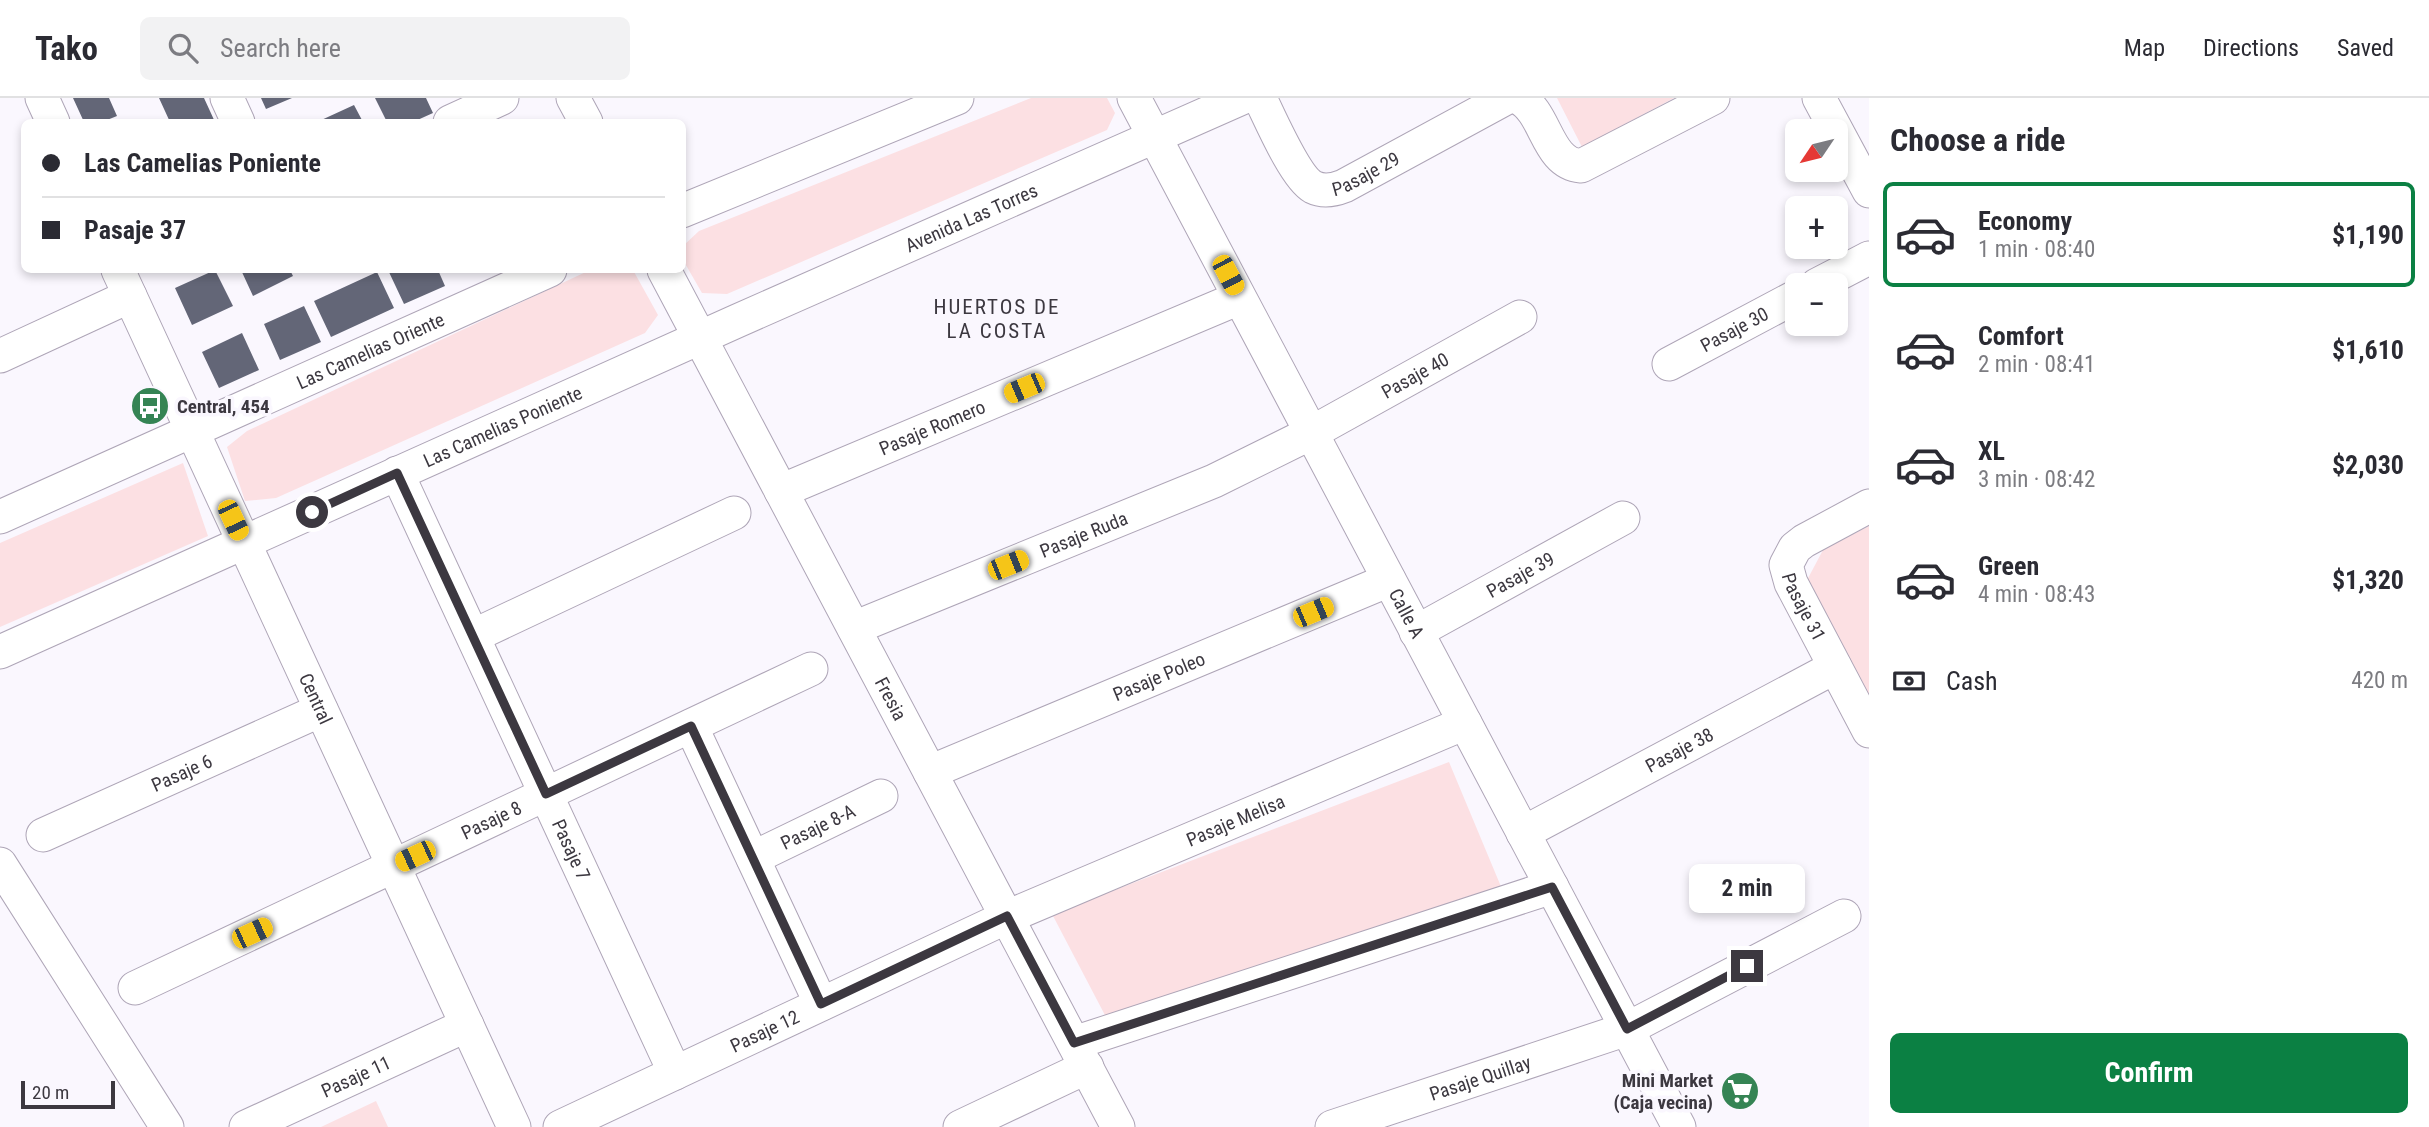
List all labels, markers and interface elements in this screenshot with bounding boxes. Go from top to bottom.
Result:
search box [140,17,630,80]
text: Tako [35,29,98,68]
icon: search [164,29,202,67]
text: Search here [220,33,341,63]
text: Map [2124,34,2165,62]
text: Directions [2203,34,2299,62]
text: Saved [2337,34,2394,62]
north arrow [1785,119,1848,182]
map controls [1785,119,1848,336]
text: Choose a ride [1890,121,2065,159]
street label: Pasaje 29 [1329,147,1403,201]
text: Las Camelias Poniente [84,148,321,178]
street label: Avenida Las Torres [902,178,1041,257]
button: + [1785,196,1848,259]
icon: car [1894,203,1957,266]
text: Economy [1978,206,2072,236]
text: Pasaje 37 [84,215,186,245]
text: $1,190 [2332,220,2404,250]
text: 1 min · 08:40 [1978,236,2095,263]
car [1209,252,1248,298]
button: − [1785,273,1848,336]
district label: HUERTOS DE LA COSTA [934,295,1060,343]
street label: Pasaje 30 [1696,302,1772,357]
street label: Las Camelias Oriente [293,307,448,394]
icon: car [1894,318,1957,381]
text: Comfort [1978,321,2064,351]
text: $1,610 [2332,335,2404,365]
street label: Pasaje 40 [1377,347,1453,403]
text: 2 min · 08:41 [1978,351,2095,378]
car [1001,370,1048,406]
street label: Las Camelias Poniente [420,381,586,472]
bus stop icon: Central, 454 [129,385,171,427]
place label: Central, 454 [177,395,270,418]
street label: Pasaje Romero [876,395,989,460]
icon: car [1894,433,1957,496]
text: XL [1978,436,2005,466]
text: $2,030 [2332,450,2404,480]
text: 3 min · 08:42 [1978,466,2095,493]
route start [296,496,328,528]
car [215,497,252,543]
street label: Pasaje Ruda [1036,506,1131,562]
car [985,547,1032,583]
street label: Pasaje 39 [1482,547,1558,602]
icon: car [1894,548,1957,611]
text: Green [1978,551,2039,581]
text: $1,320 [2332,565,2404,595]
street label: Pasaje 31 [1777,570,1831,645]
text: 4 min · 08:43 [1978,581,2095,608]
street label: Calle A [1384,584,1429,642]
car [1290,594,1337,630]
street label: Pasaje Poleo [1109,647,1208,706]
icon: cash [1890,662,1928,700]
text: Cash [1946,666,1998,696]
text: 420 m [2351,667,2408,694]
street label: Central [294,669,338,728]
street label: Fresia [870,673,912,724]
street label: Pasaje 38 [1641,722,1717,777]
street label: Pasaje 6 [148,749,216,796]
street label: Pasaje Melisa [1183,789,1288,851]
street label: Pasaje 8 [457,796,525,844]
street label: Pasaje 8-A [777,799,859,854]
street label: Pasaje 7 [548,816,595,884]
car [392,838,439,874]
callout: 2 min [1689,864,1805,914]
text: 2 min [1721,875,1773,902]
car [229,915,276,951]
route end [1731,950,1763,982]
street label: Pasaje 12 [726,1005,803,1057]
button: Confirm [1890,1033,2408,1113]
street label: Pasaje 11 [318,1050,394,1102]
street label: Pasaje Quillay [1426,1050,1534,1105]
place label: Mini Market (Caja vecina) [1614,1069,1713,1114]
supermarket icon: Mini Market (Caja vecina) [1719,1070,1761,1112]
scale bar [21,1078,116,1110]
text: 20 m [32,1081,69,1104]

